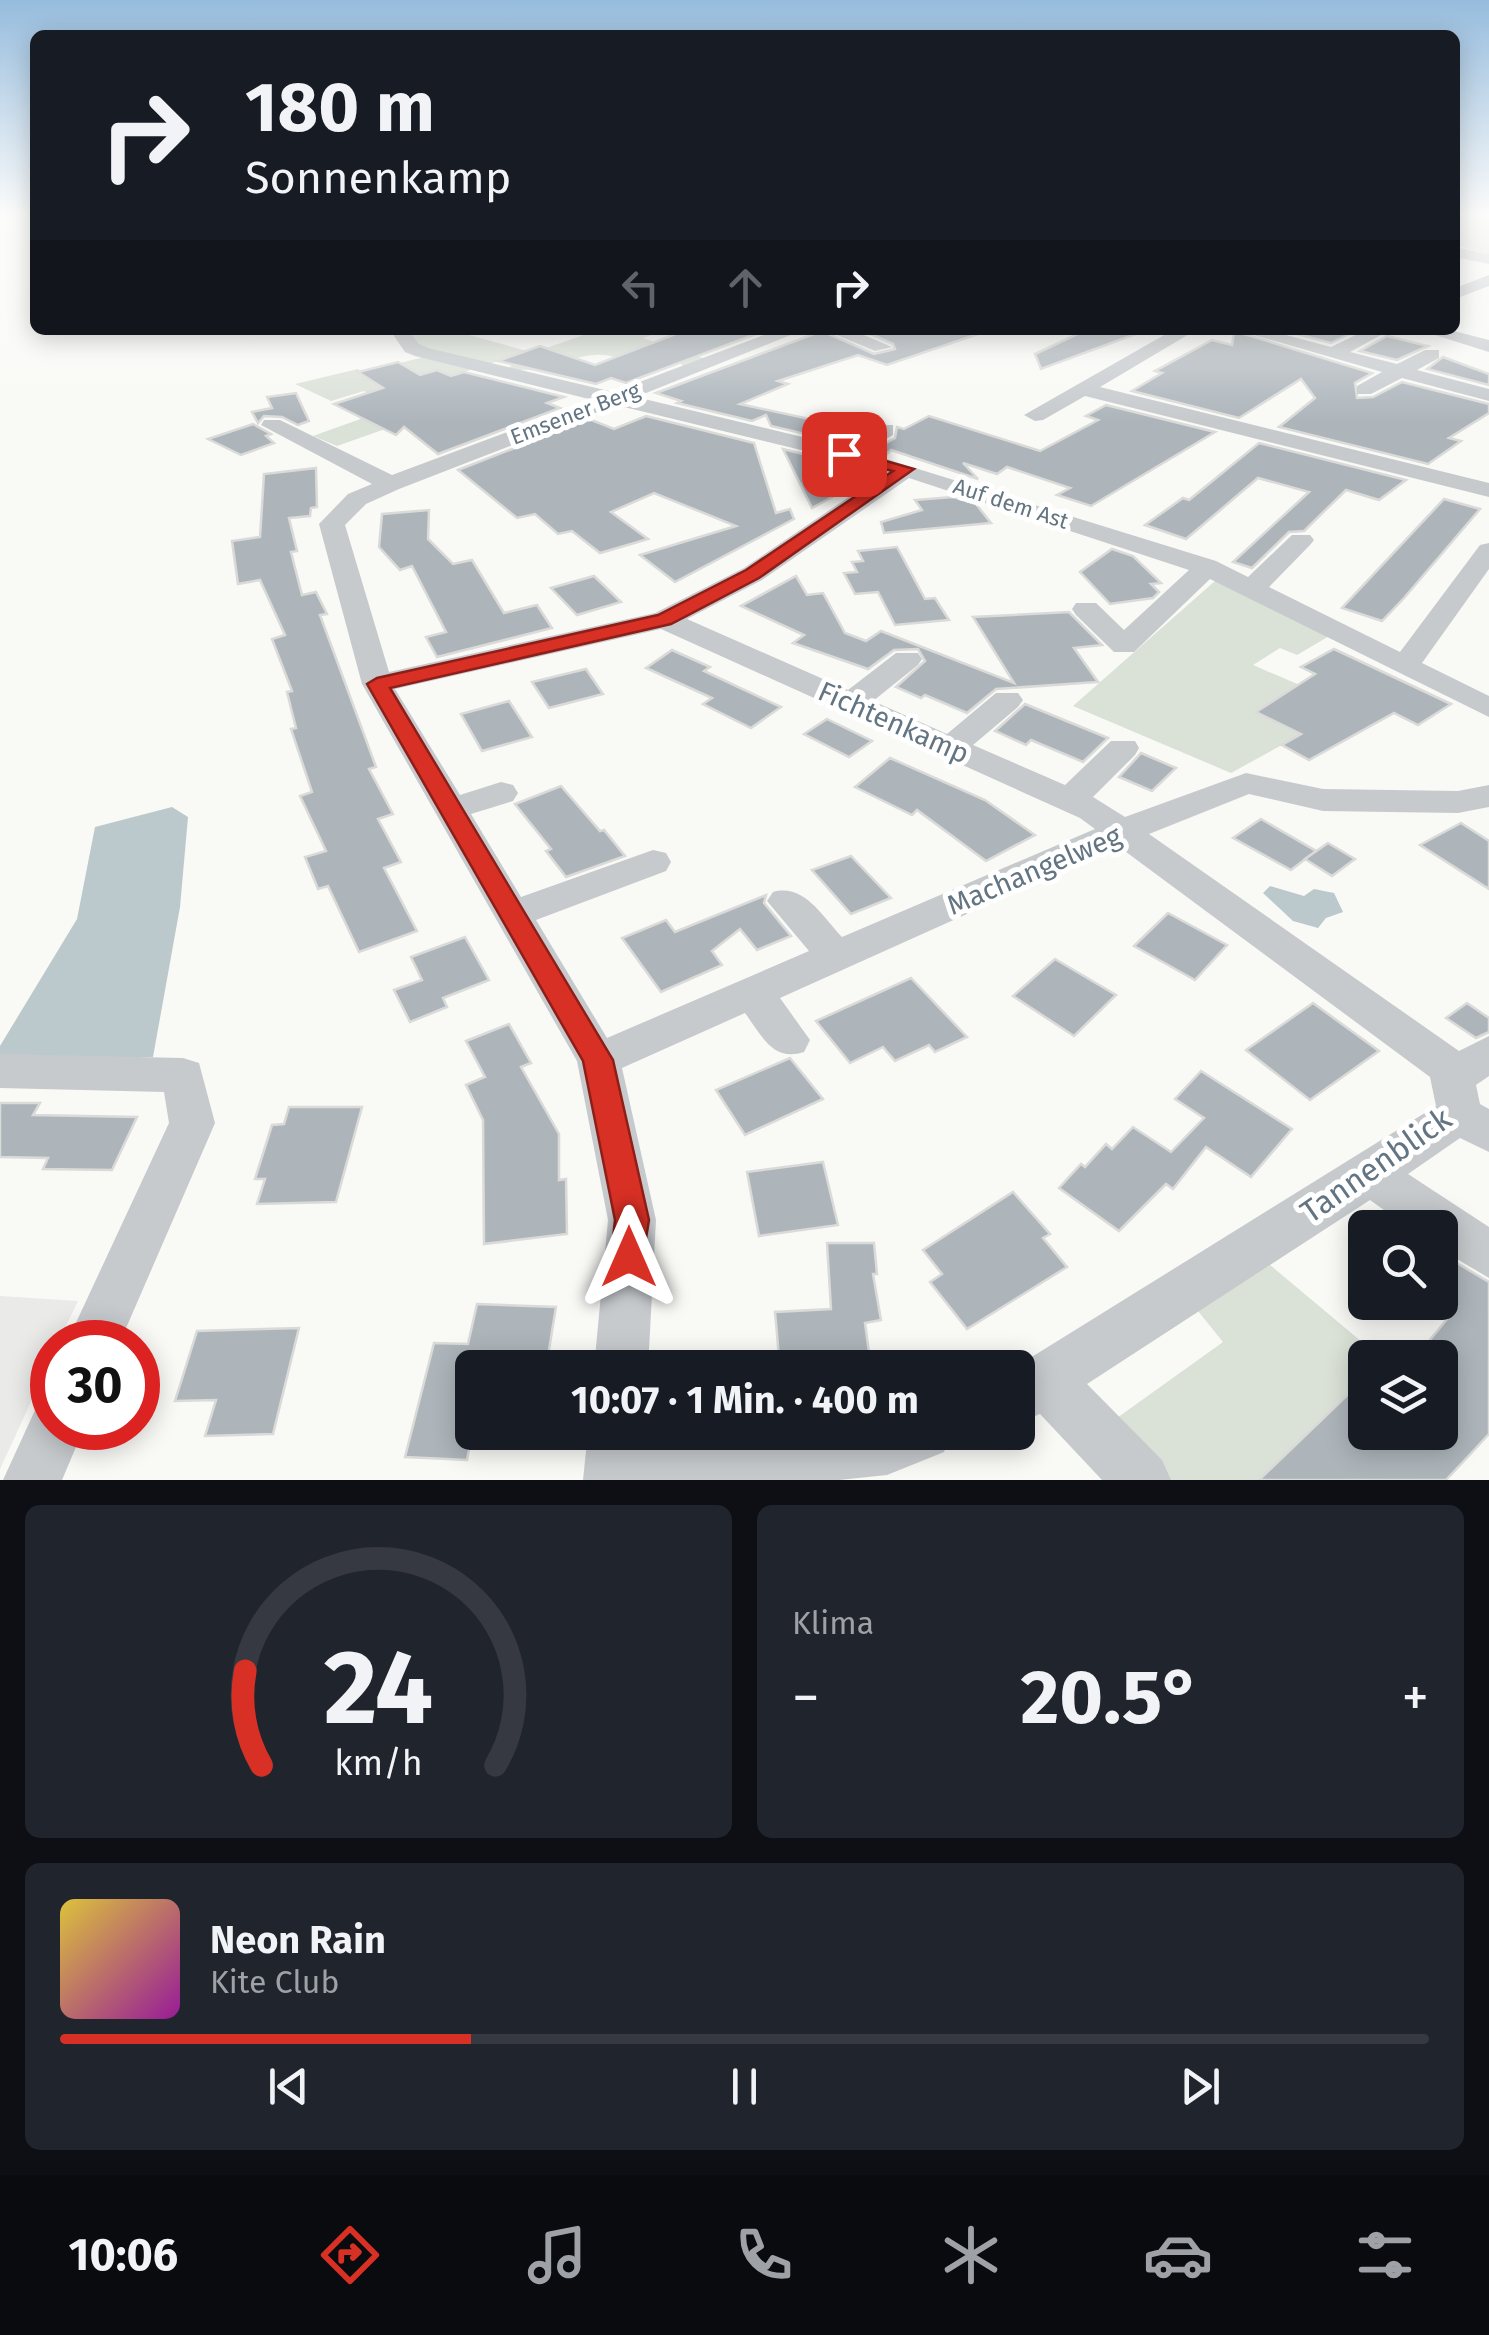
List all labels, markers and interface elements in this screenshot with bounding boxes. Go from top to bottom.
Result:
text: 180 m [245,66,435,150]
icon: right [80,70,210,200]
text: Sonnenkamp [245,151,512,205]
icon: left [613,260,668,315]
icon: ahead [718,260,773,315]
icon: right [823,260,878,315]
street label: Emsener Berg [506,376,644,451]
pin [802,412,887,497]
icon: arrive [817,427,872,482]
street label: Auf dem Ast [950,472,1072,535]
street label: Fichtenkamp [813,675,974,770]
street label: Machangelweg [942,819,1127,922]
street label: Tannenblick [1293,1099,1459,1231]
position arrow [577,1205,681,1309]
map controls [1348,1210,1458,1450]
button: search [1348,1210,1458,1320]
speed limit sign: 30 [30,1320,160,1450]
button: layers [1348,1340,1458,1450]
text: 10:07 · 1 Min. · 400 m [571,1377,919,1423]
text: Klima [792,1604,874,1642]
text: 24 [324,1626,433,1751]
text: 20.5° [1021,1653,1201,1743]
text: − [792,1665,820,1731]
text: + [1402,1665,1429,1731]
text: km/h [334,1742,423,1784]
text: Neon Rain [210,1917,386,1963]
text: Kite Club [210,1963,339,2001]
icon: previous [261,2059,316,2114]
icon: pause [717,2059,772,2114]
icon: next [1173,2059,1228,2114]
icon: directions [315,2220,385,2290]
icon: music [522,2220,592,2290]
icon: phone [729,2220,799,2290]
icon: climate [936,2220,1006,2290]
icon: car [1143,2220,1213,2290]
icon: filters [1350,2220,1420,2290]
text: 10:06 [69,2228,178,2282]

